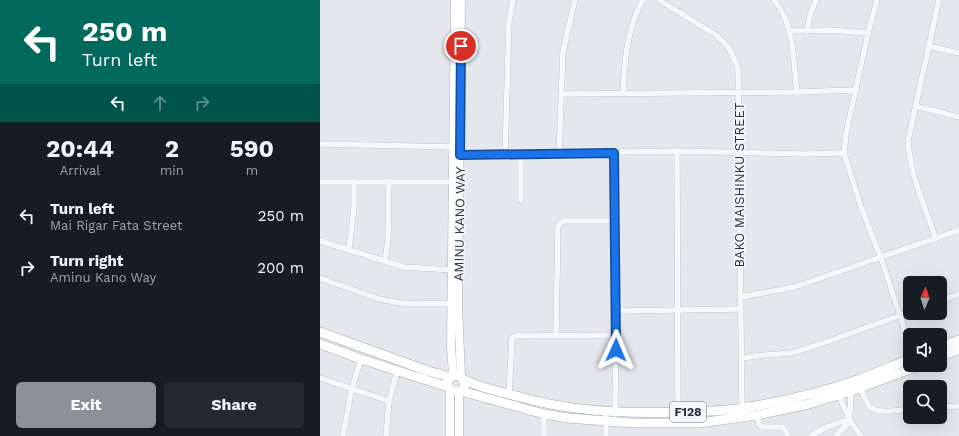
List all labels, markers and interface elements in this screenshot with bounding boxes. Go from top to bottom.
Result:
text: 250 m [82,15,167,48]
icon: left [16,16,68,68]
pin [444,29,478,63]
icon: arrive [450,35,472,57]
text: Turn left [82,49,157,70]
icon: left [107,92,129,114]
icon: ahead [149,92,171,114]
icon: right [191,92,213,114]
street label: BAKO MAISHINKU STREET [732,102,747,268]
text: 20:44 [46,135,114,163]
text: 2 [165,135,179,163]
text: 590 [230,135,274,163]
text: Arrival [60,163,100,178]
text: min [160,163,184,178]
text: m [246,163,258,178]
street label: AMINU KANO WAY [451,166,468,281]
text: Turn left [50,200,114,218]
icon: left [16,205,38,227]
text: 250 m [258,207,304,225]
text: Mai Rigar Fata Street [50,218,182,233]
text: Turn right [50,252,123,270]
icon: right [16,257,38,279]
text: 200 m [257,259,304,277]
text: Aminu Kano Way [50,270,156,285]
north arrow [903,276,947,320]
map controls [903,276,947,424]
button: sound [903,328,947,372]
position arrow [595,329,637,371]
button: search [903,380,947,424]
button: Exit [16,382,156,428]
button: Share [164,382,304,428]
road number: F128 [670,402,706,422]

